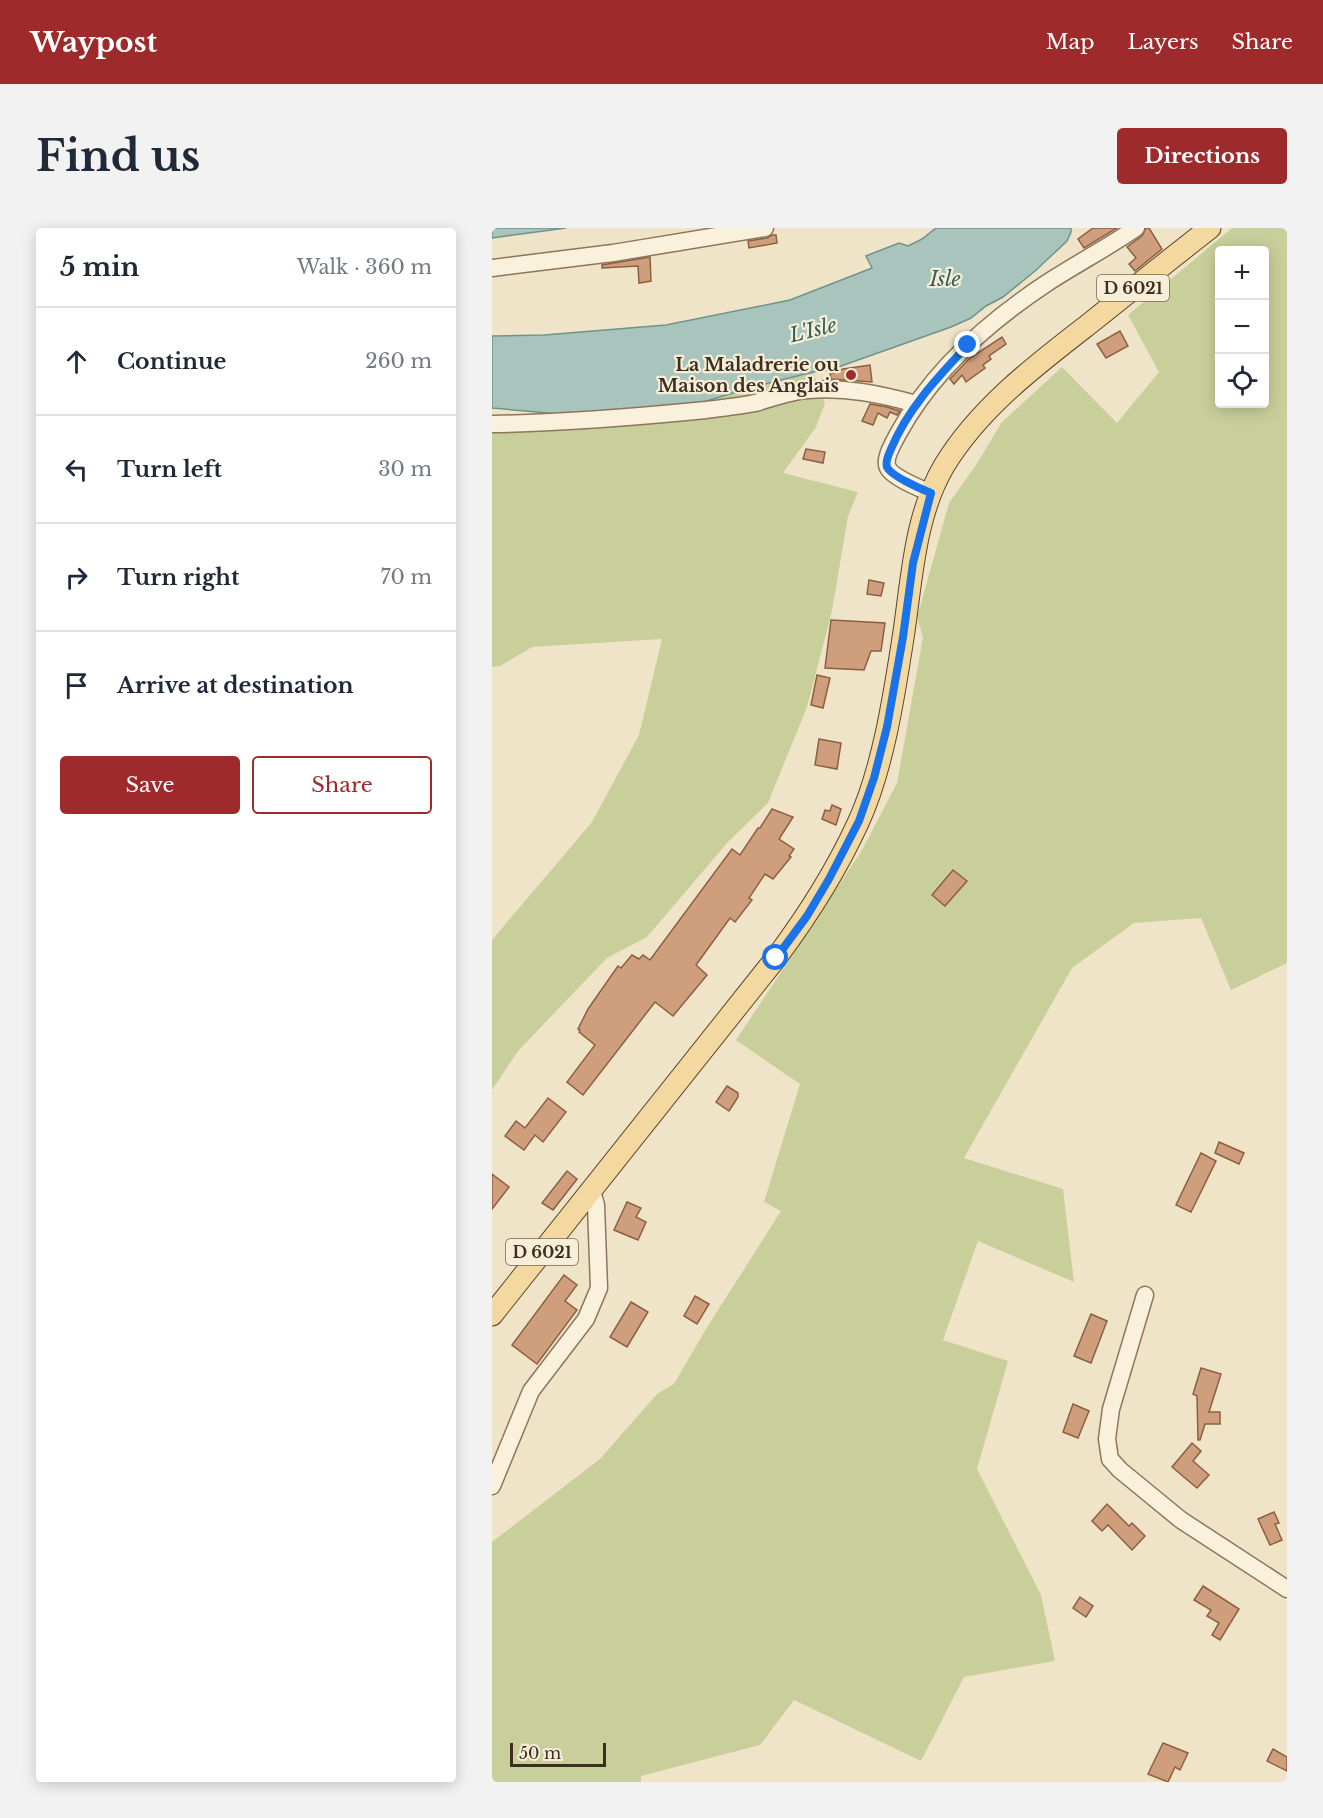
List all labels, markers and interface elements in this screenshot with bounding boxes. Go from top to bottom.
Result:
text: Waypost [30,25,157,60]
text: Map [1046,29,1095,55]
text: Layers [1128,29,1199,55]
text: Share [1232,29,1293,55]
button: Directions [1117,128,1287,184]
text: Find us [36,130,200,182]
map controls [1215,246,1269,408]
button: + [1215,246,1269,300]
text: 5 min [60,251,139,283]
text: Walk · 360 m [297,255,432,279]
water label: Isle [928,267,961,291]
road number: D 6021 [1097,275,1169,301]
button: − [1215,300,1269,354]
water label: L'Isle [786,313,839,348]
route end [954,331,980,357]
icon: ahead [60,345,93,378]
text: Continue [117,348,226,375]
text: 260 m [365,349,432,373]
place label: La Maladrerie ou Maison des Anglais [658,354,839,397]
button: locate [1215,354,1269,408]
marker: La Maladrerie ou Maison des Anglais [844,368,858,382]
icon: left [60,453,93,486]
text: Turn left [117,456,222,483]
text: 30 m [378,457,432,481]
icon: right [60,561,93,594]
text: Turn right [117,564,239,591]
text: 70 m [380,565,432,589]
icon: arrive [60,669,93,702]
text: Arrive at destination [117,672,354,699]
button: Save [60,756,240,814]
button: Share [252,756,432,814]
route start [762,944,788,970]
road number: D 6021 [506,1239,578,1265]
scale bar [510,1740,606,1768]
text: 50 m [519,1743,561,1763]

